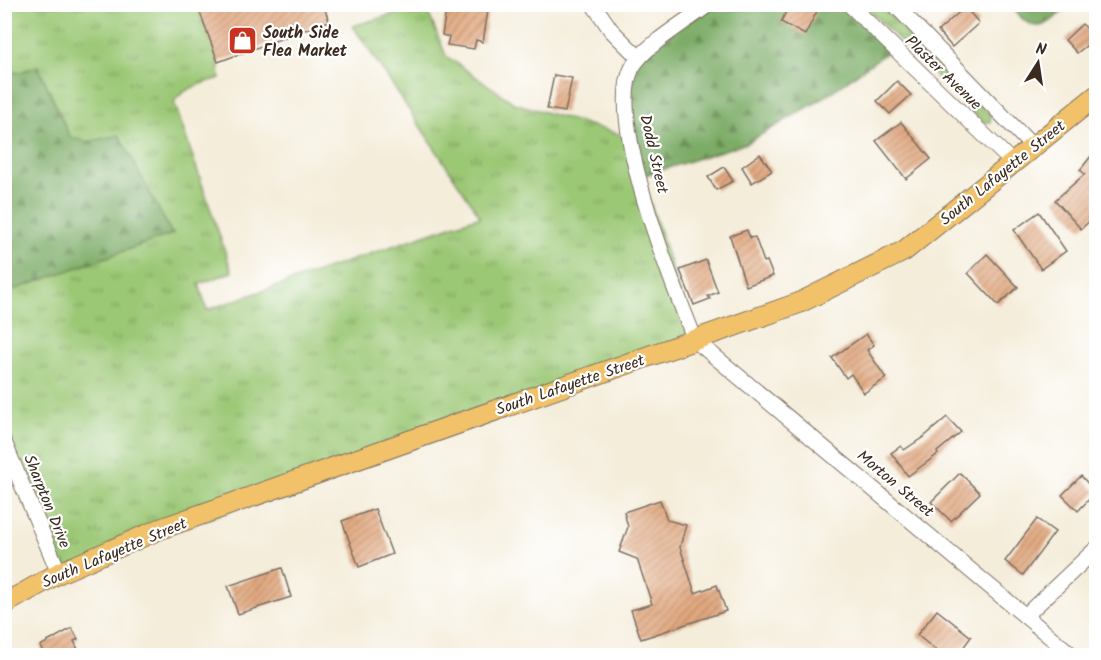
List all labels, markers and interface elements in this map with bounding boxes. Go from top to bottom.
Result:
place label: South Side Flea Market [263,21,348,64]
shop icon: South Side Flea Market [226,25,258,57]
street label: Plaster Avenue [899,30,987,117]
north arrow [1008,33,1068,93]
text: N [1033,37,1048,63]
street label: Dodd Street [632,112,675,197]
street label: South Lafayette Street [935,114,1072,232]
street label: South Lafayette Street [493,348,649,423]
street label: Morton Street [851,444,940,524]
street label: Sharpton Drive [16,451,77,552]
street label: South Lafayette Street [38,511,192,595]

